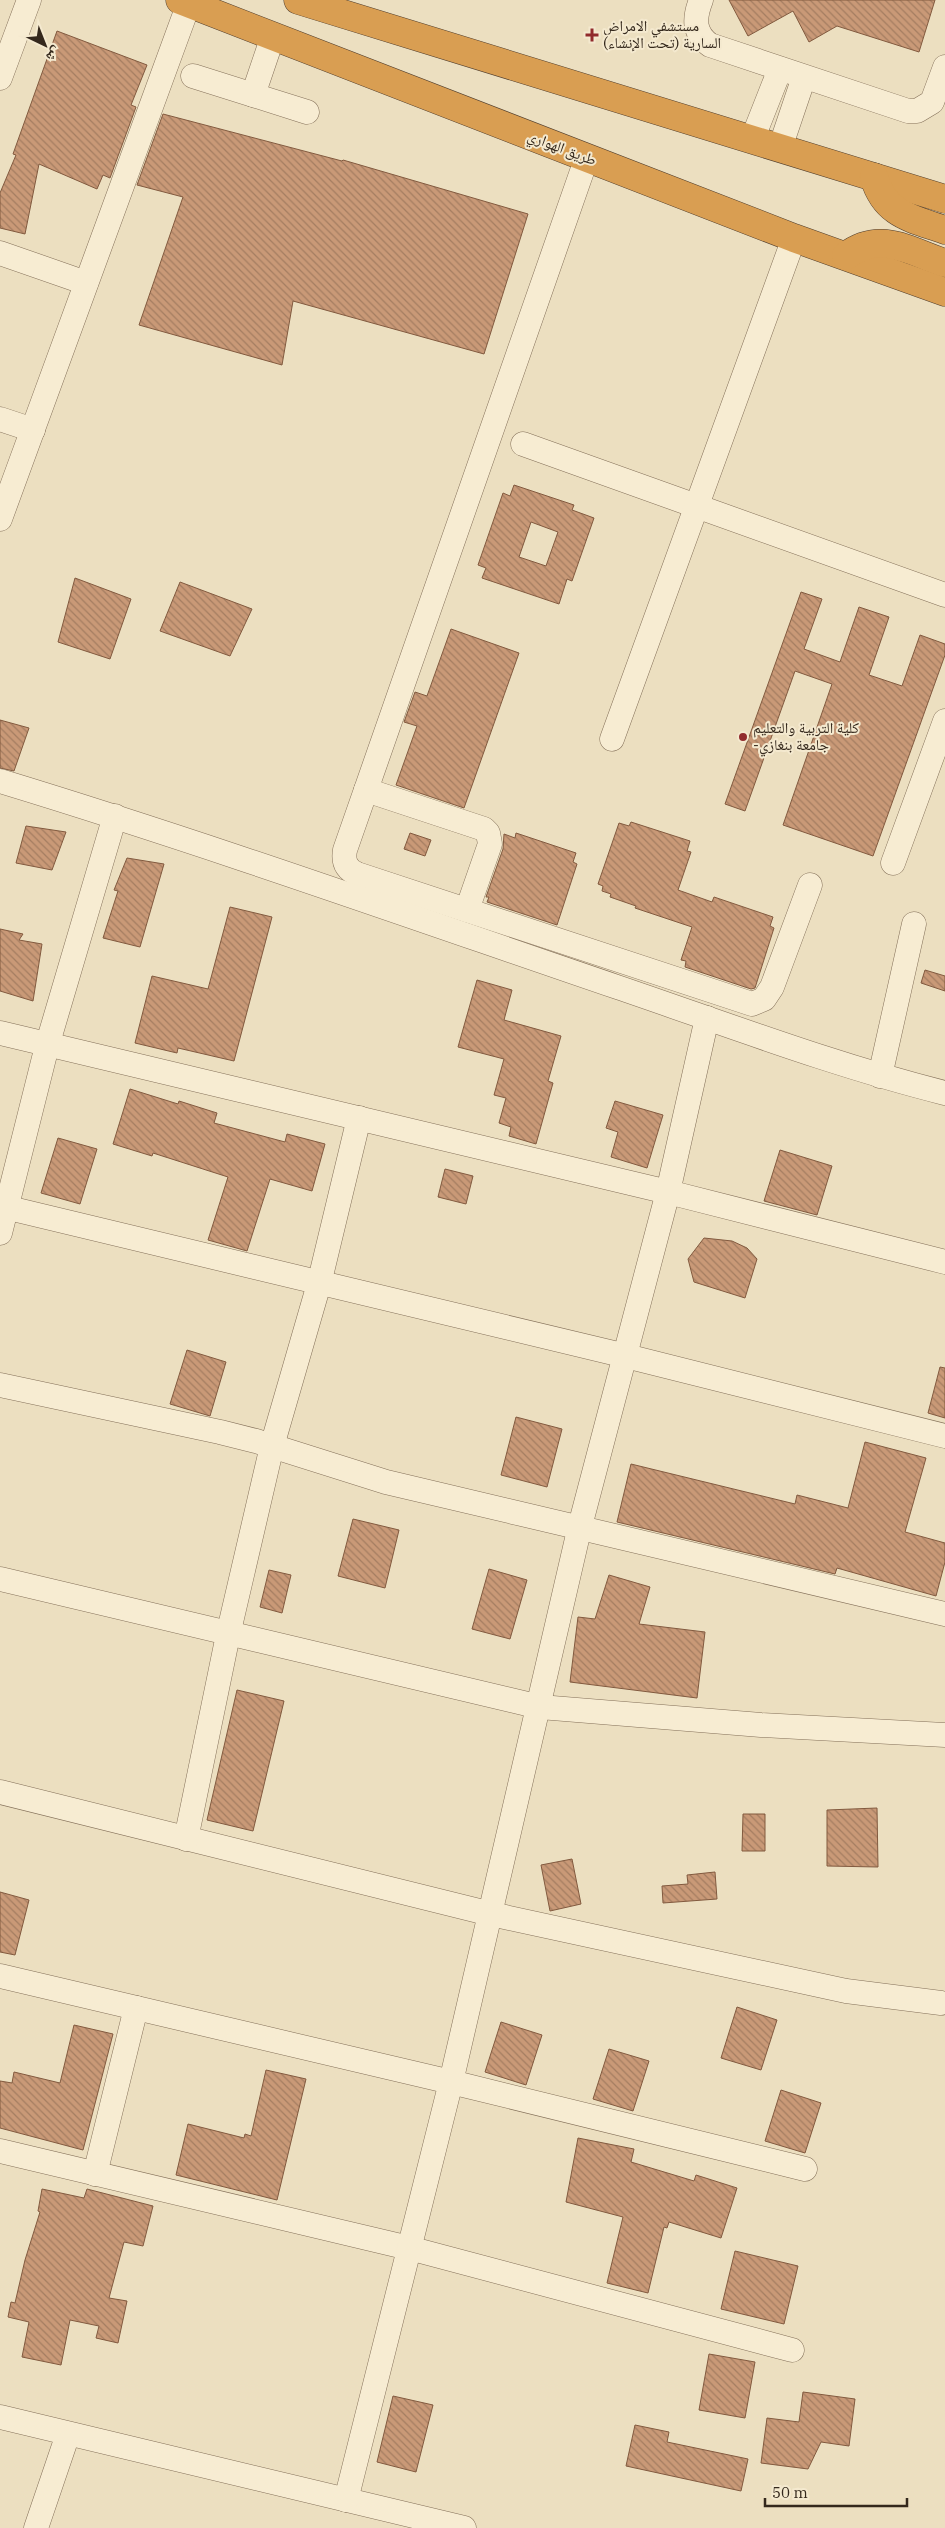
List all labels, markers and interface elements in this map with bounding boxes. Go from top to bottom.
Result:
place label: مستشفي الامراض السارية (تحت الإنشاء) [603,16,721,52]
north arrow [20,20,70,70]
marker: مستشفي الامراض السارية (تحت الإنشاء) [585,28,599,42]
text: ش [42,43,65,66]
street label: طريق الهواري [524,126,599,172]
place label: كلية التربية والتعليم -جامعة بنغازي [753,718,859,757]
marker: كلية التربية والتعليم -جامعة بنغازي [737,731,749,743]
scale bar [765,2476,908,2508]
text: 50 m [772,2483,808,2502]

